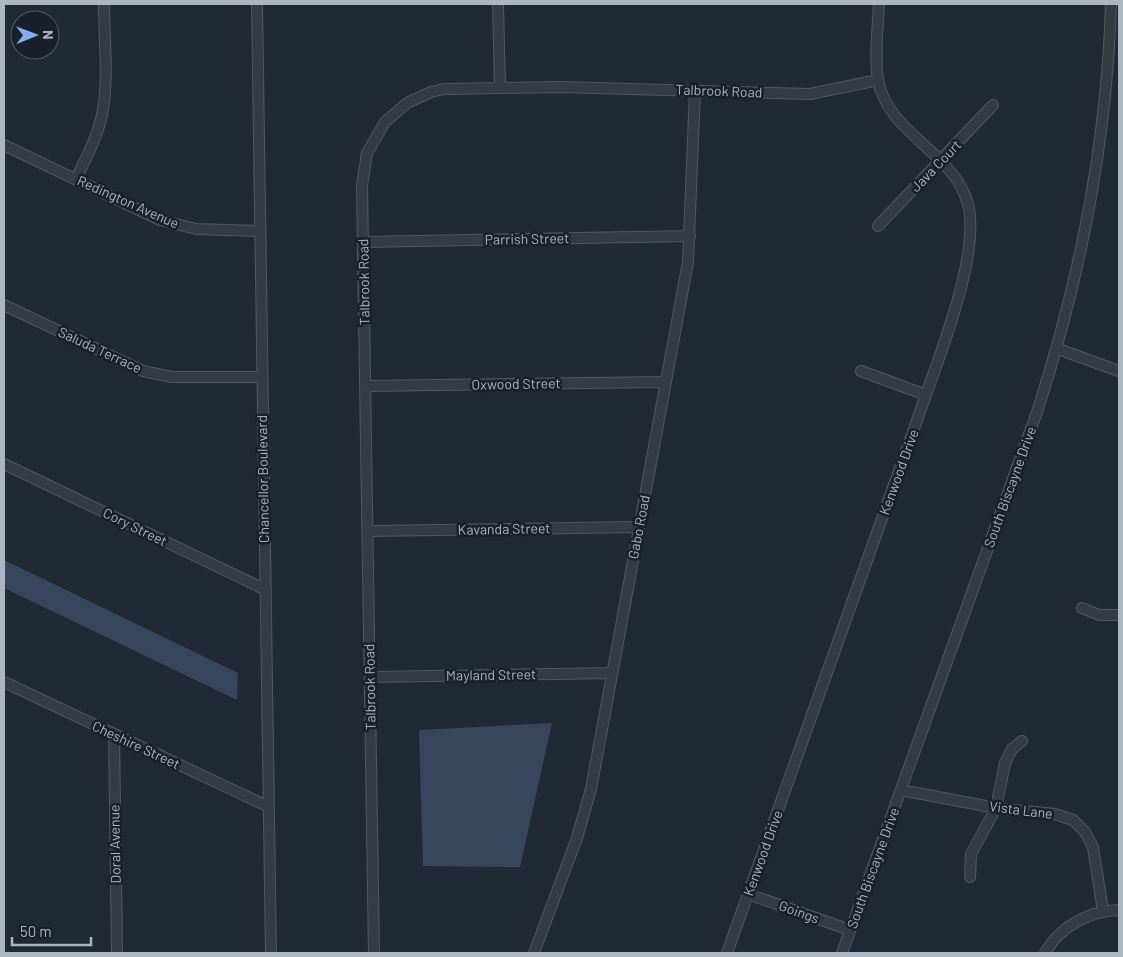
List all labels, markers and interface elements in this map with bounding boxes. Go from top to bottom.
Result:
north arrow [10,10,60,60]
text: N [40,30,57,40]
street label: Talbrook Road [675,80,763,101]
street label: Java Court [907,136,965,195]
street label: Redington Avenue [75,171,182,232]
street label: Parrish Street [485,229,569,248]
street label: Talbrook Road [354,238,373,326]
street label: Saluda Terrace [56,323,145,376]
street label: Oxwood Street [471,374,561,393]
street label: Chancellor Boulevard [253,415,272,543]
street label: South Biscayne Drive [980,424,1039,550]
street label: Kenwood Drive [875,427,922,517]
street label: Gabo Road [624,494,653,560]
street label: Cory Street [100,504,170,549]
street label: Kavanda Street [458,519,550,538]
street label: Talbrook Road [360,643,379,731]
street label: Mayland Street [446,665,536,684]
street label: Cheshire Street [90,717,183,772]
street label: Vista Lane [988,797,1054,822]
street label: Doral Avenue [105,804,124,884]
street label: South Biscayne Drive [843,805,902,931]
street label: Kenwood Drive [739,808,786,898]
street label: Goings [777,896,822,927]
scale bar [12,914,91,946]
text: 50 m [20,922,52,940]

